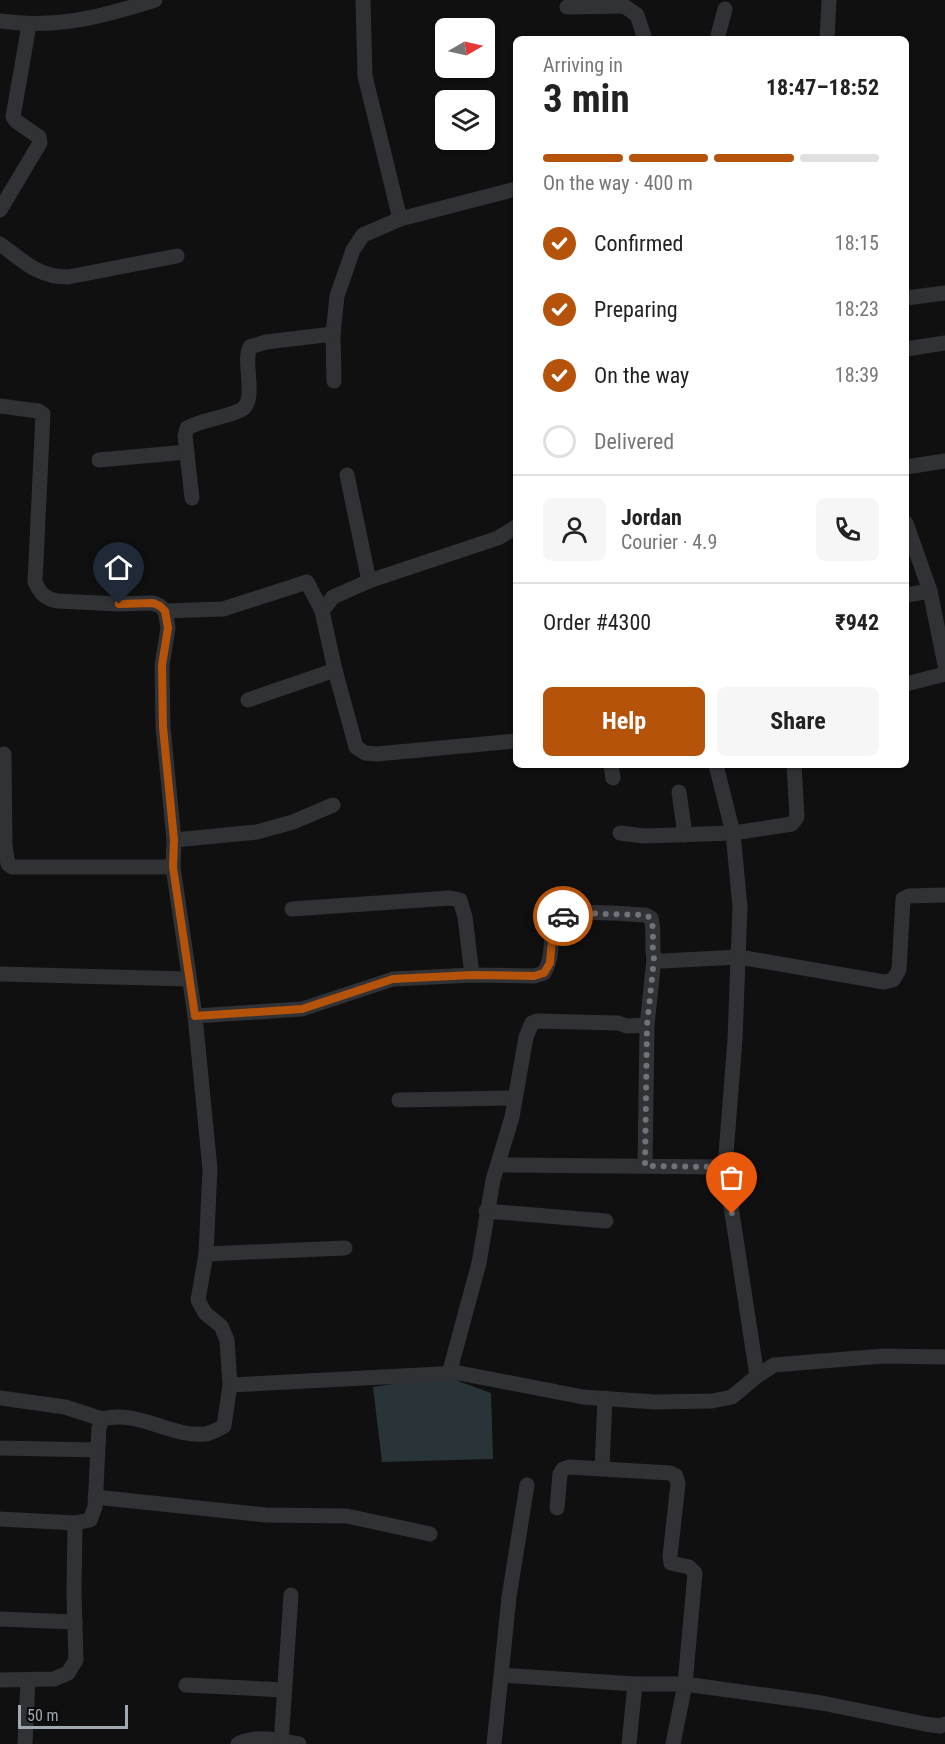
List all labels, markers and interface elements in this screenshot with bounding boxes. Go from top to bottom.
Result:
north arrow [435,18,495,78]
map controls [435,18,495,150]
text: Arriving in [543,53,623,77]
text: 18:47–18:52 [766,75,879,100]
text: 3 min [543,76,630,122]
button: layers [435,90,495,150]
text: On the way · 400 m [543,171,693,195]
icon: check [543,227,576,260]
text: Confirmed [594,231,683,256]
text: 18:15 [835,231,879,255]
icon: check [543,293,576,326]
text: Preparing [594,297,678,322]
text: 18:23 [835,297,879,321]
icon: check [543,359,576,392]
text: On the way [594,363,689,388]
text: 18:39 [835,363,879,387]
text: Delivered [594,429,674,454]
button: person [543,498,606,561]
button: phone [816,498,879,561]
text: Jordan [621,505,682,530]
text: Courier · 4.9 [621,530,717,554]
pin [93,542,144,604]
icon: home [102,551,135,584]
text: Order #4300 [543,610,651,635]
text: ₹942 [835,610,879,635]
button: Help [543,687,705,756]
button: Share [717,687,879,756]
courier [533,886,593,946]
icon: car [547,900,580,933]
pin [706,1152,757,1214]
icon: bag [715,1161,748,1194]
scale bar [18,1702,128,1730]
text: 50 m [27,1706,59,1725]

